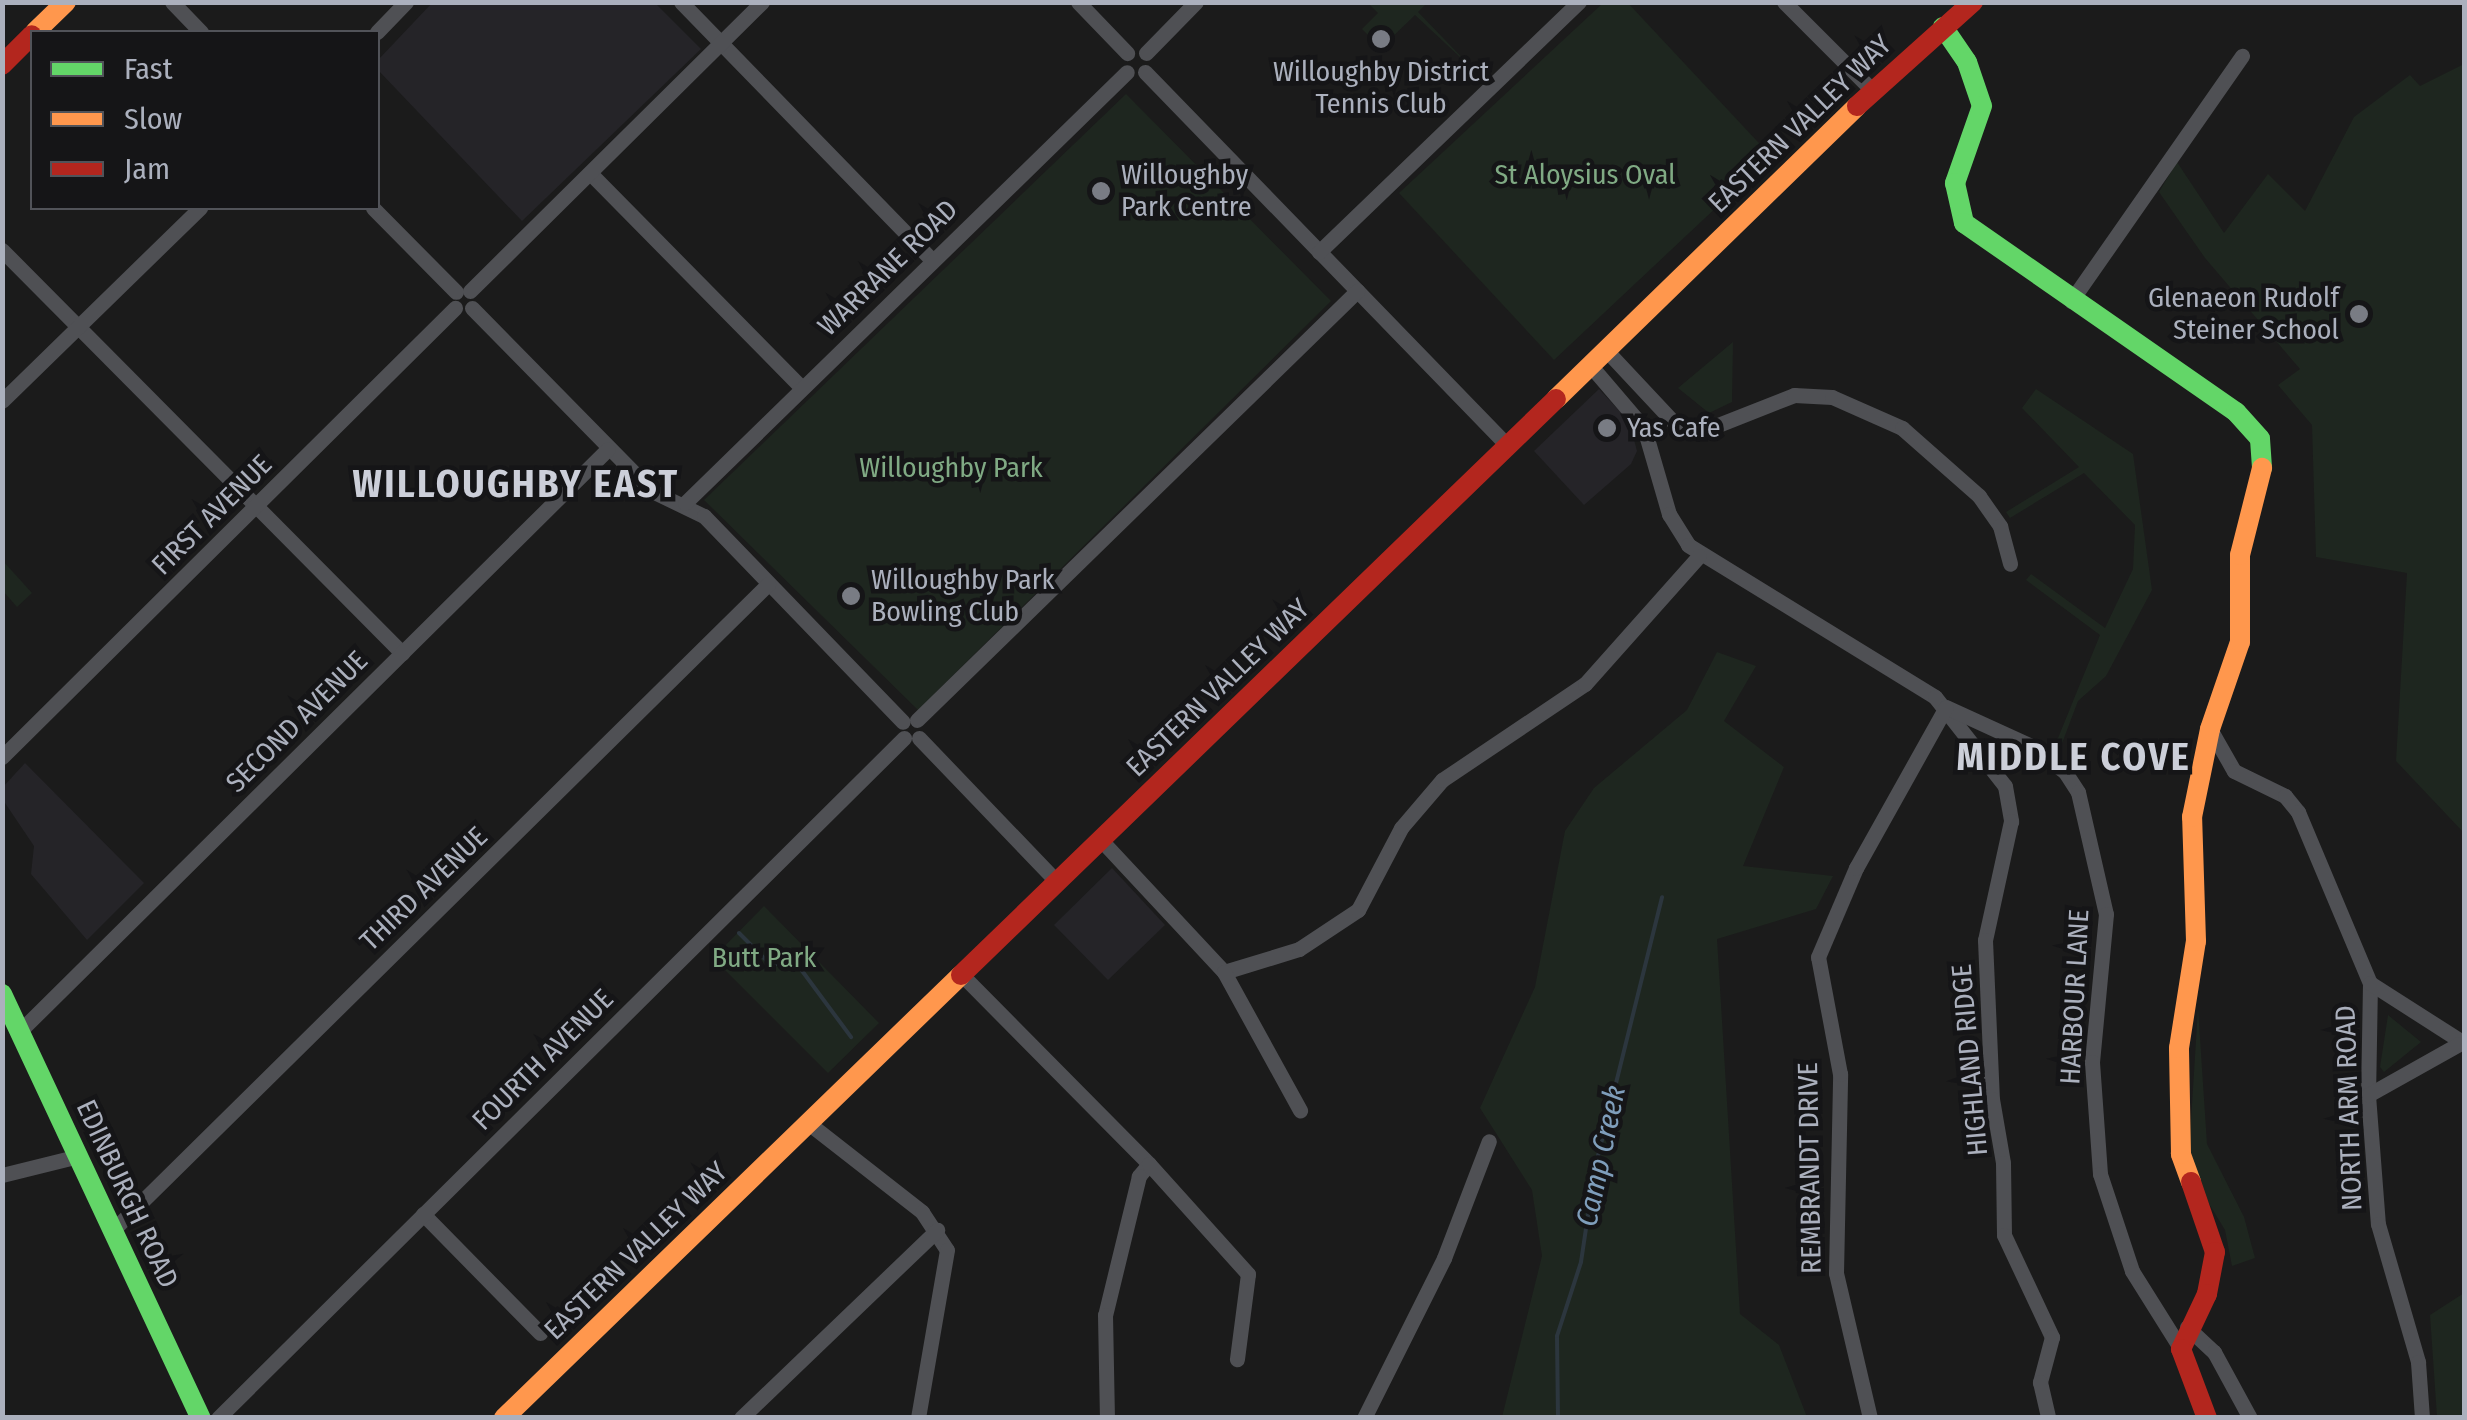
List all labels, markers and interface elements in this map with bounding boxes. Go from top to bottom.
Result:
marker: Willoughby District Tennis Club [1370,28,1392,50]
street label: EASTERN VALLEY WAY [1702,28,1898,220]
legend [30,30,380,210]
text: Fast [124,51,172,87]
place label: Willoughby District Tennis Club [1273,55,1489,121]
text: Slow [124,101,182,137]
text: Jam [124,151,170,187]
place label: Willoughby Park Centre [1121,158,1252,224]
park label: St Aloysius Oval [1494,158,1676,192]
marker: Willoughby Park Centre [1090,180,1112,202]
street label: WARRANE ROAD [811,193,965,343]
place label: Glenaeon Rudolf Steiner School [2148,281,2339,347]
marker: Glenaeon Rudolf Steiner School [2348,303,2370,325]
place label: Yas Cafe [1627,411,1721,445]
marker: Yas Cafe [1596,417,1618,439]
street label: FIRST AVENUE [145,448,279,582]
park label: Willoughby Park [859,451,1043,485]
district label: WILLOUGHBY EAST [352,462,680,508]
place label: Willoughby Park Bowling Club [871,563,1055,629]
marker: Willoughby Park Bowling Club [840,585,862,607]
street label: EASTERN VALLEY WAY [1120,592,1316,784]
street label: SECOND AVENUE [219,644,375,800]
district label: MIDDLE COVE [1957,735,2191,781]
street label: THIRD AVENUE [353,820,495,958]
street label: HARBOUR LANE [2054,909,2096,1085]
park label: Butt Park [712,941,816,975]
street label: HIGHLAND RIDGE [1945,963,1995,1157]
street label: FOURTH AVENUE [466,983,620,1137]
street label: NORTH ARM ROAD [2329,1005,2369,1211]
street label: REMBRANDT DRIVE [1791,1062,1829,1274]
water label: Camp Creek [1569,1082,1633,1230]
street label: EDINBURGH ROAD [69,1095,185,1293]
street label: EASTERN VALLEY WAY [538,1155,734,1347]

